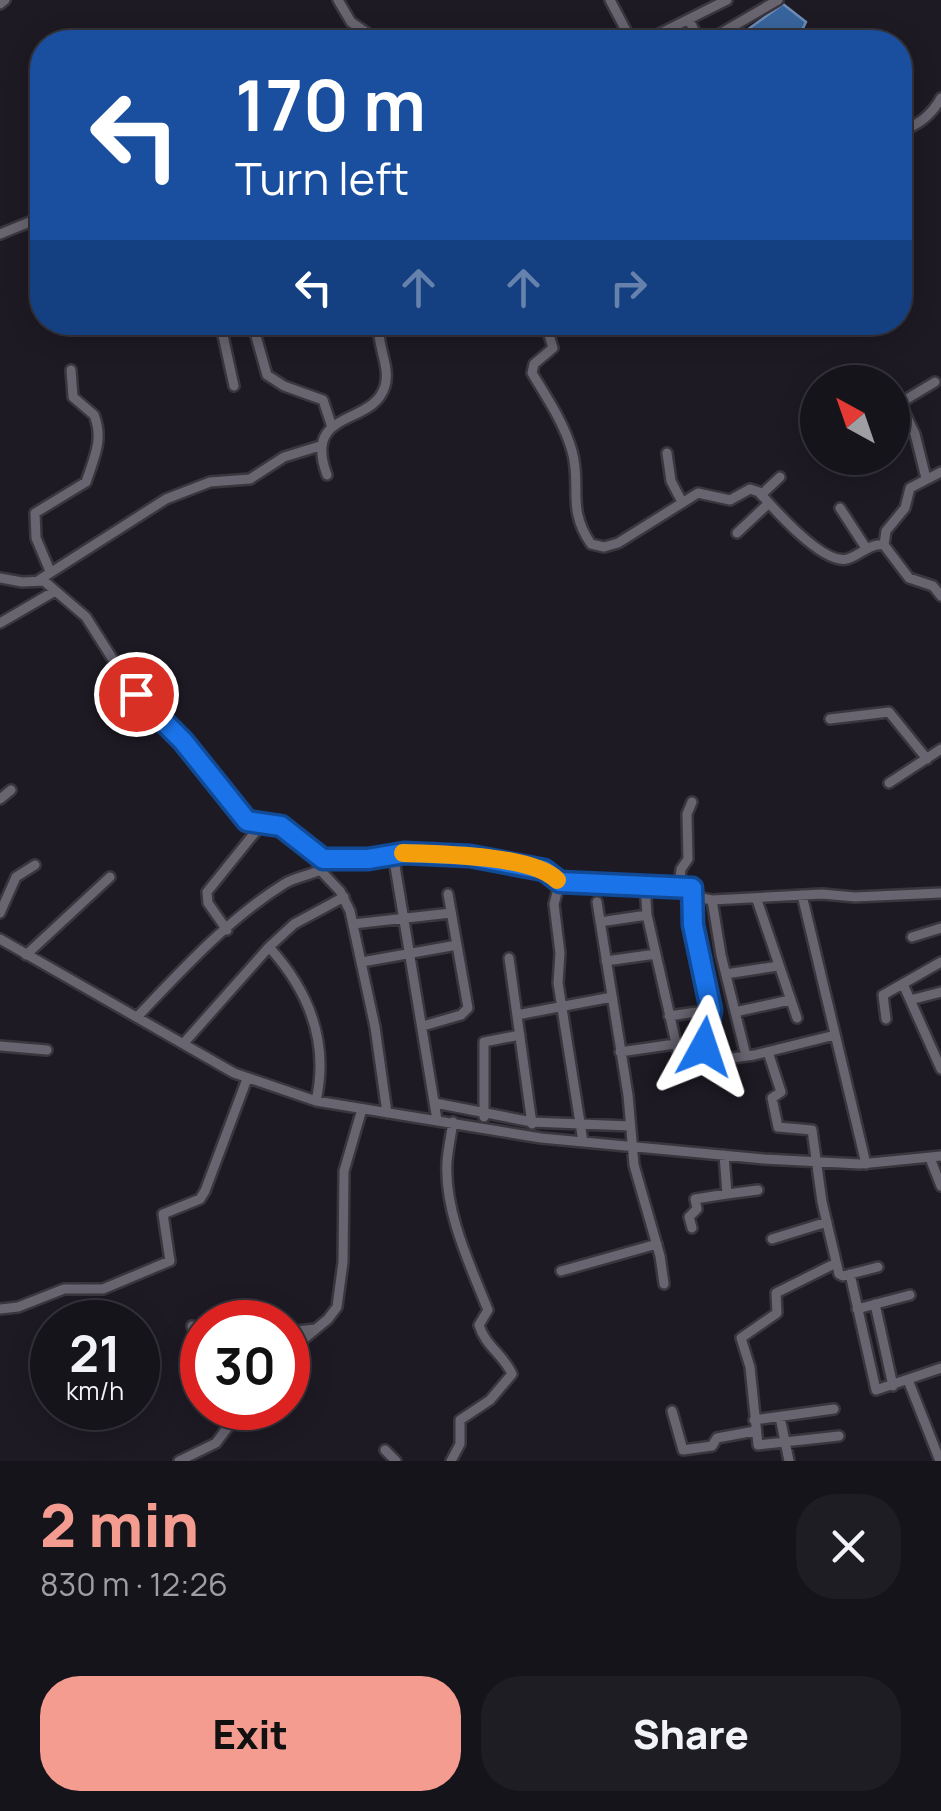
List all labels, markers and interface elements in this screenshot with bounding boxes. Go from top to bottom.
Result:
text: 170 m [235,56,426,152]
icon: left [70,70,200,200]
text: Turn left [235,147,409,209]
icon: left [286,260,341,315]
icon: ahead [391,260,446,315]
icon: ahead [496,260,551,315]
icon: right [601,260,656,315]
north arrow [800,365,910,475]
map controls [800,365,910,475]
pin [94,652,179,737]
icon: arrive [109,667,164,722]
position arrow [652,995,756,1099]
speed limit sign: 30 [180,1300,310,1430]
text: 21 [69,1319,121,1387]
text: km/h [66,1373,124,1408]
text: 2 min [40,1483,199,1565]
button: close [796,1494,901,1599]
text: 830 m · 12:26 [40,1562,228,1606]
button: Exit [40,1676,461,1791]
button: Share [481,1676,901,1791]

